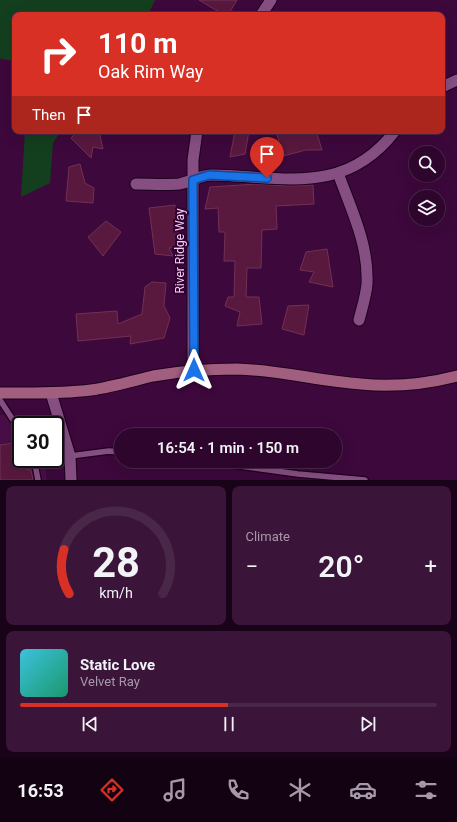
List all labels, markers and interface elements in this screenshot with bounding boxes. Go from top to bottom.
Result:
text: 110 m [98,27,177,60]
icon: right [32,28,84,80]
text: Oak Rim Way [98,61,203,82]
icon: arrive [73,104,95,126]
text: Then [32,106,65,124]
pin [250,137,284,178]
icon: arrive [256,143,278,165]
map controls [409,146,445,226]
button: search [409,146,445,182]
button: layers [409,190,445,226]
street label: River Ridge Way [173,208,187,294]
position arrow [173,349,215,391]
speed limit sign: 30 [12,416,64,468]
text: 16:54 · 1 min · 150 m [157,439,299,457]
text: Climate [246,529,290,544]
text: 28 [92,537,140,586]
text: 20° [318,549,364,584]
text: − [246,554,258,579]
text: + [425,554,437,579]
text: km/h [99,584,133,600]
text: Static Love [80,656,155,674]
text: Velvet Ray [80,674,140,689]
icon: previous [79,713,101,735]
icon: pause [218,713,240,735]
icon: next [357,713,379,735]
icon: directions [98,776,126,804]
icon: music [161,776,189,804]
icon: phone [224,776,252,804]
icon: climate [286,776,314,804]
icon: car [349,776,377,804]
icon: filters [412,776,440,804]
text: 16:53 [17,780,64,801]

